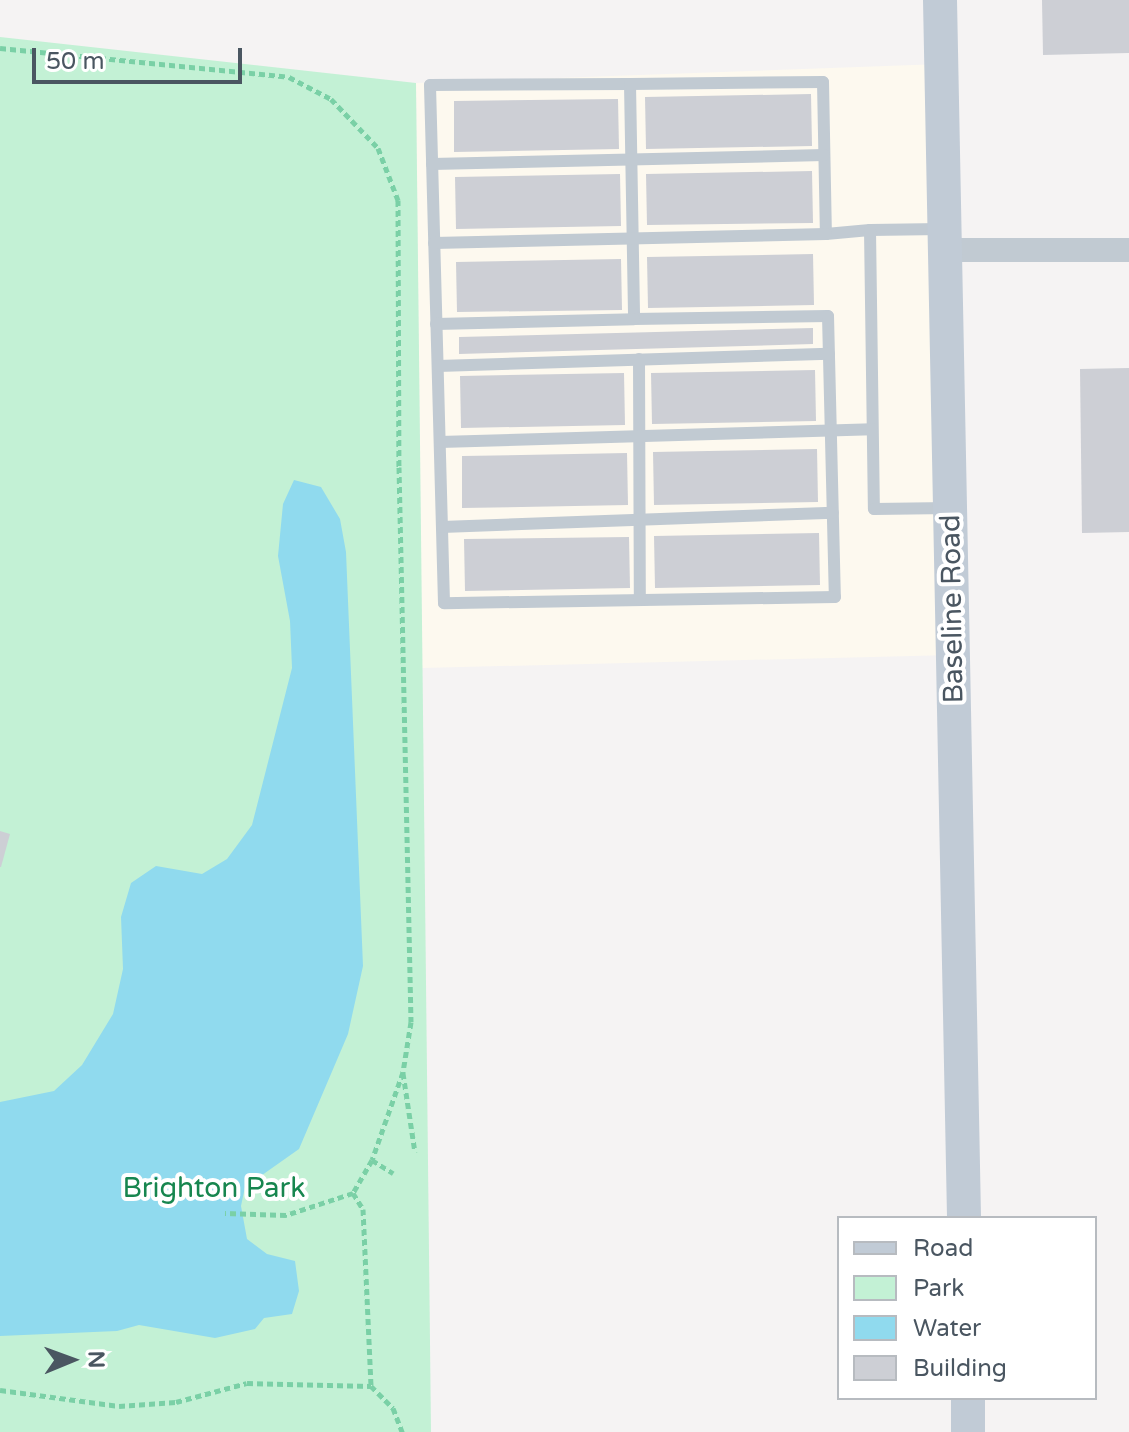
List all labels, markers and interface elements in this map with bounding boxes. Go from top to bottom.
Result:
scale bar [36,32,246,82]
text: 50 m [46,47,104,76]
street label: Baseline Road [934,514,970,704]
park label: Brighton Park [123,1171,305,1205]
legend [837,1216,1097,1400]
text: Road [913,1234,973,1263]
text: Park [913,1274,964,1303]
text: Water [913,1314,981,1343]
north arrow [32,1320,112,1400]
text: N [83,1351,109,1369]
text: Building [913,1354,1007,1383]

